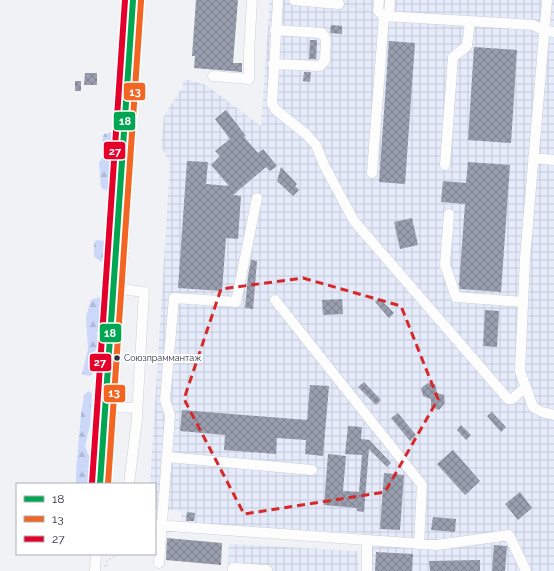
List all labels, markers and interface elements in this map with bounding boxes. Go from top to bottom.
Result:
line badge: 13 [123,82,146,101]
text: 13 [129,86,141,99]
line badge: 18 [113,111,136,131]
text: 18 [119,115,131,128]
line badge: 27 [103,141,126,160]
text: 27 [109,145,122,158]
line badge: 18 [99,323,122,343]
text: 18 [104,327,116,340]
line badge: 27 [89,353,112,372]
marker: Союзпраммантаж [112,353,122,363]
place label: Союзпраммантаж [124,353,201,363]
text: 27 [94,356,107,369]
line badge: 13 [103,384,126,403]
text: 13 [108,387,120,400]
legend [16,483,156,555]
text: 18 [52,492,64,506]
text: 13 [52,512,64,526]
text: 27 [52,532,65,546]

